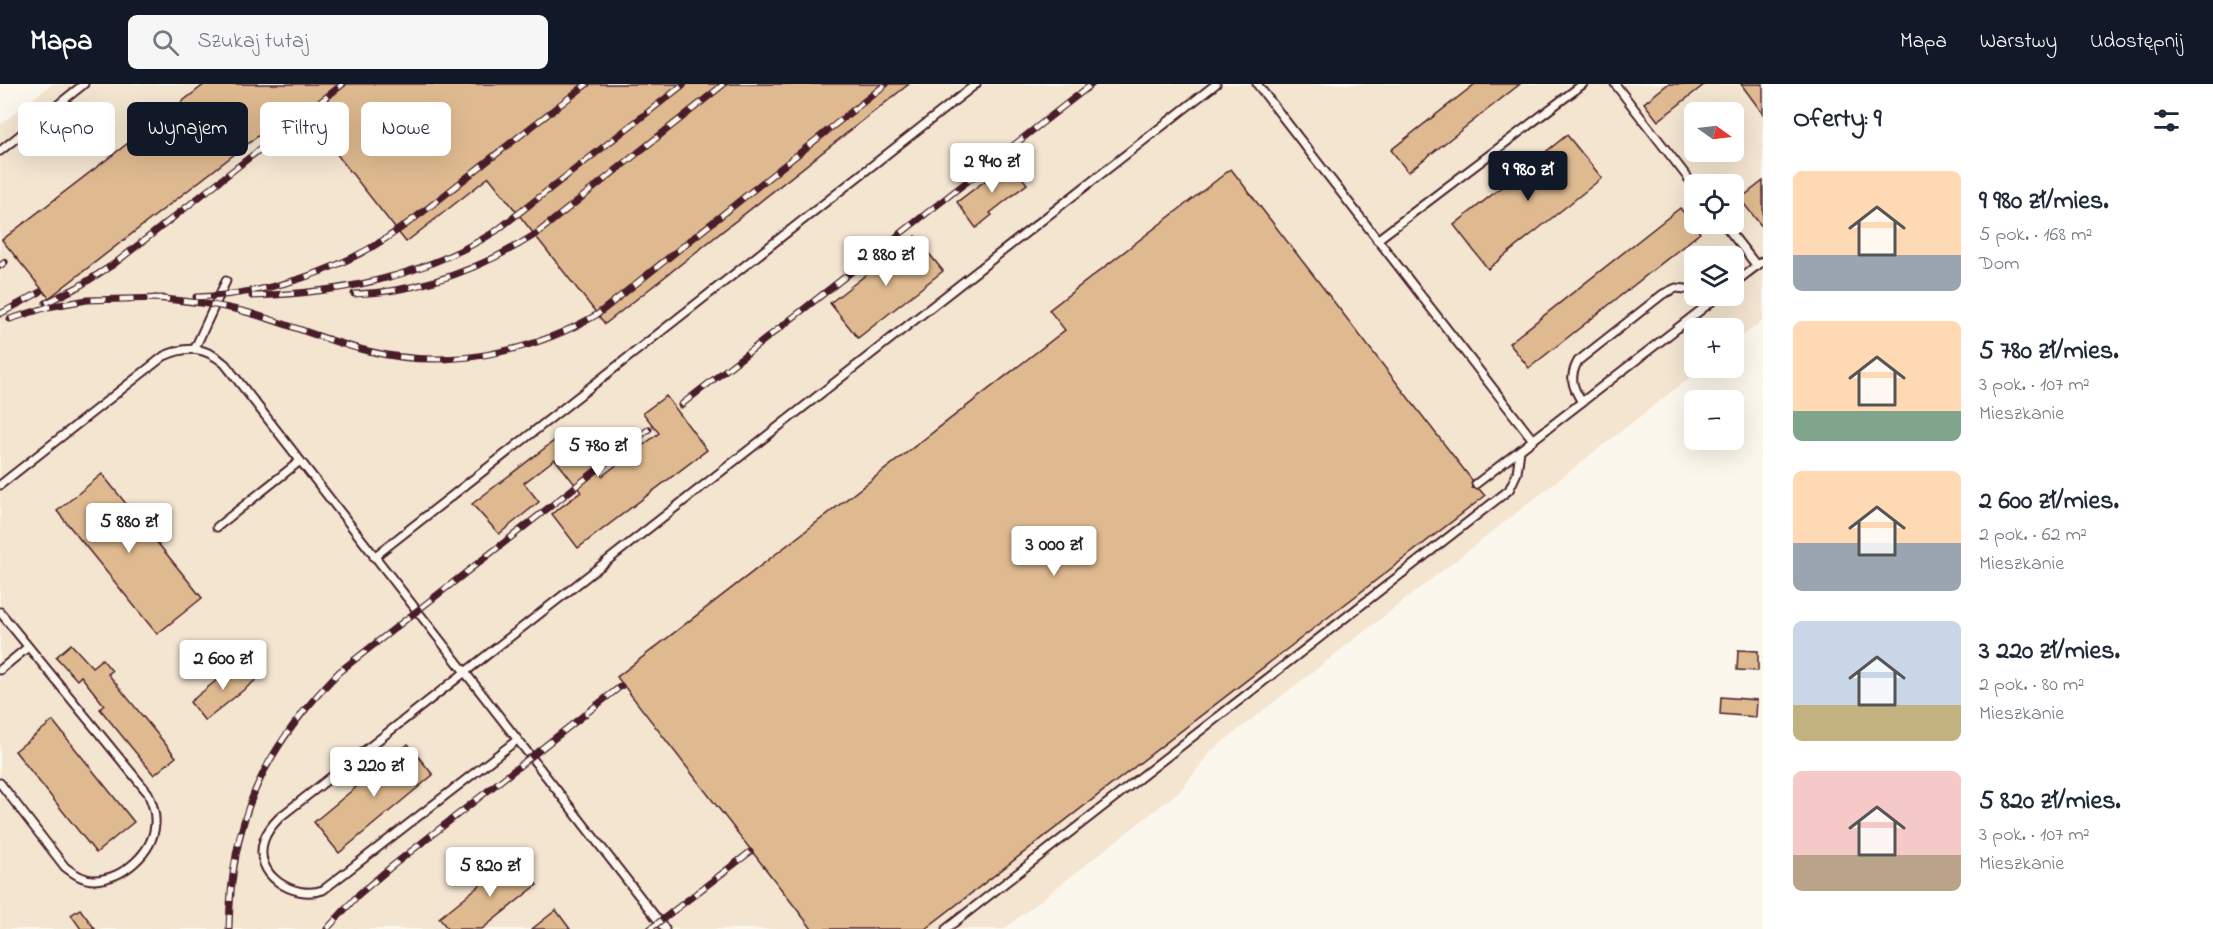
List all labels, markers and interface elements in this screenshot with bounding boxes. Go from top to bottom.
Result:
search box [128,15,548,69]
text: Mapa [30,22,92,63]
icon: search [149,26,182,59]
text: Szukaj tutaj [197,26,308,58]
text: Mapa [1900,27,1947,57]
text: Warstwy [1980,27,2057,57]
text: Udostępnij [2090,27,2183,57]
text: Oferty: 9 [1793,101,1882,139]
chip: Kupno [18,102,115,156]
chip: Wynajem [127,102,248,156]
chip: Filtry [260,102,349,156]
chip: Nowe [361,102,451,156]
north arrow [1684,102,1744,162]
map controls [1684,102,1744,450]
icon: filters [2150,104,2183,137]
pin: 2 940 zł [930,143,1054,194]
text: 2 940 zł [964,148,1020,177]
pin: 9 980 zł [1466,151,1590,202]
text: 9 980 zł [1502,156,1554,185]
button: locate [1684,174,1744,234]
text: 9 980 zł/mies. [1979,183,2109,221]
icon: home [1841,195,1913,267]
text: 5 pok. · 168 m² [1979,221,2092,250]
pin: 2 880 zł [824,236,948,287]
text: 2 880 zł [858,241,914,270]
button: layers [1684,246,1744,306]
text: Dom [1979,250,2020,279]
button: + [1684,318,1744,378]
text: 5 780 zł/mies. [1979,333,2118,371]
icon: home [1841,345,1913,417]
text: 3 pok. · 107 m² [1979,371,2090,400]
button: − [1684,390,1744,450]
text: Mieszkanie [1979,400,2064,429]
pin: 5 780 zł [536,427,660,478]
text: 5 780 zł [569,432,627,461]
text: 2 600 zł/mies. [1979,483,2119,521]
icon: home [1841,495,1913,567]
pin: 5 880 zł [67,503,191,554]
text: 5 880 zł [100,508,158,537]
text: 2 pok. · 62 m² [1979,521,2087,550]
pin: 3 000 zł [992,526,1116,577]
text: 3 000 zł [1025,531,1083,560]
text: Mieszkanie [1979,550,2064,579]
text: 3 220 zł/mies. [1979,633,2120,671]
pin: 2 600 zł [161,640,285,691]
text: 2 600 zł [194,645,252,674]
icon: home [1841,645,1913,717]
text: 2 pok. · 80 m² [1979,671,2084,700]
text: Mieszkanie [1979,700,2064,729]
pin: 3 220 zł [312,747,436,798]
text: 3 220 zł [344,752,404,781]
text: 5 820 zł/mies. [1979,783,2121,821]
icon: home [1841,795,1913,867]
text: 3 pok. · 107 m² [1979,821,2090,850]
pin: 5 820 zł [428,847,552,898]
text: Mieszkanie [1979,850,2064,879]
text: 5 820 zł [460,852,520,881]

